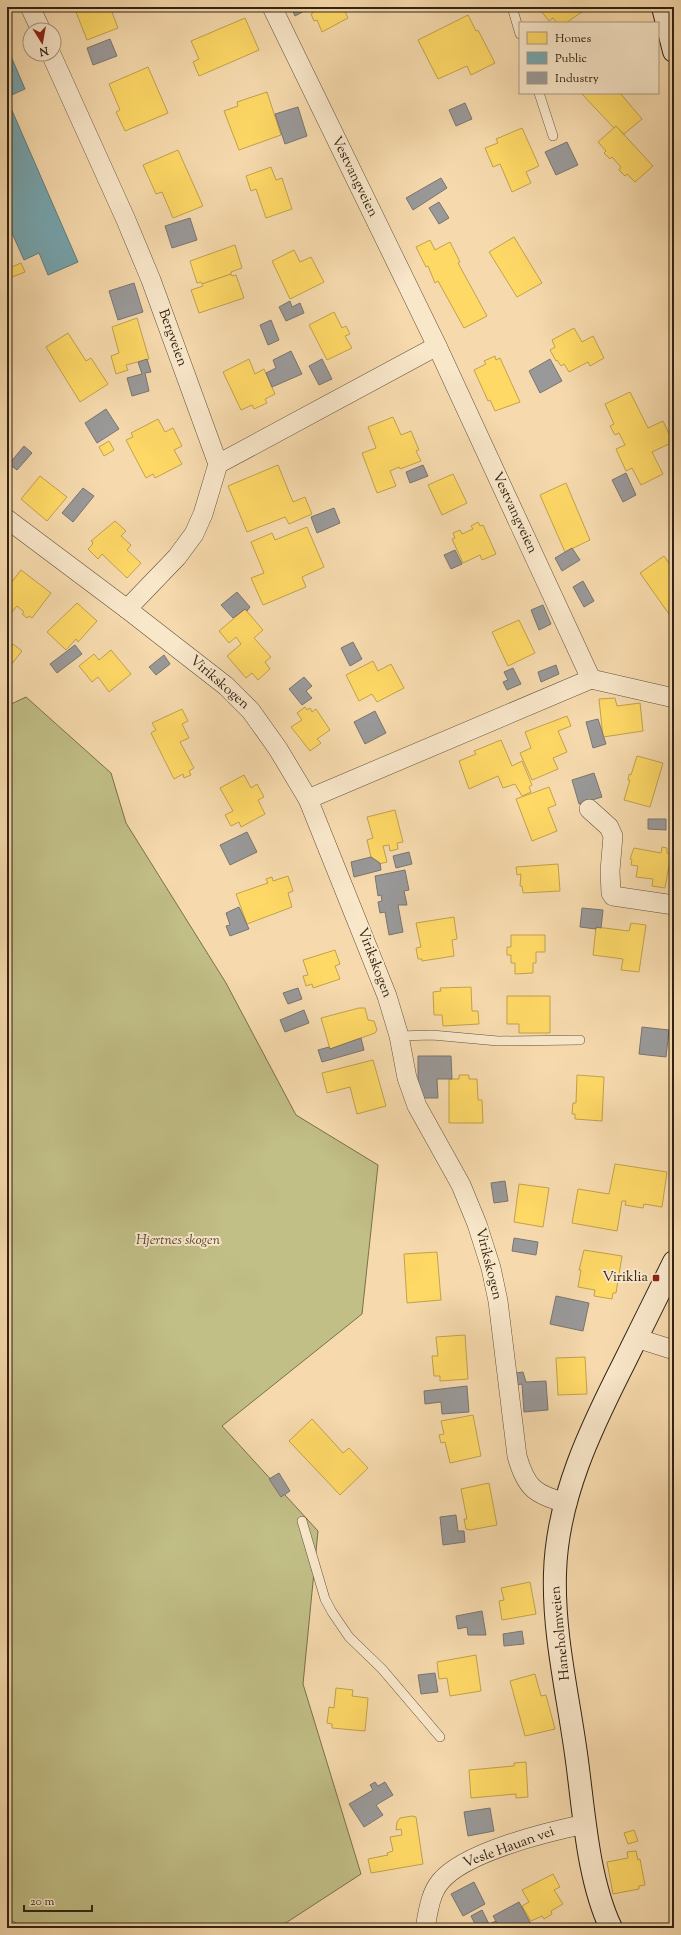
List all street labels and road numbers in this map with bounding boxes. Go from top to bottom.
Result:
street label: Vestvangveien [326,133,382,221]
street label: Bergveien [152,307,192,369]
street label: Vestvangveien [486,469,542,557]
street label: Virikskogen [185,651,253,715]
street label: Virikskogen [352,925,396,1001]
street label: Virikskogen [469,1226,507,1302]
street label: Haneholmveien [546,1585,576,1681]
street label: Vesle Hauan vei [461,1822,557,1874]

